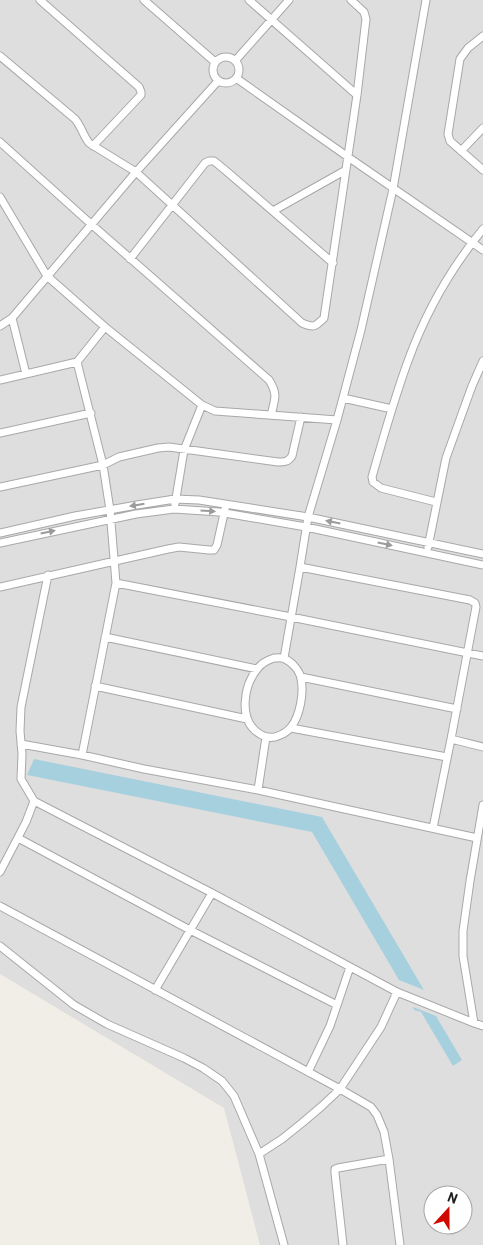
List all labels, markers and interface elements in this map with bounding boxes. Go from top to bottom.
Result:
one-way arrow [129,501,145,509]
one-way arrow [200,508,216,516]
one-way arrow [325,518,340,526]
one-way arrow [40,528,55,536]
one-way arrow [377,540,392,548]
north arrow [423,1185,473,1235]
text: N [445,1188,460,1207]

